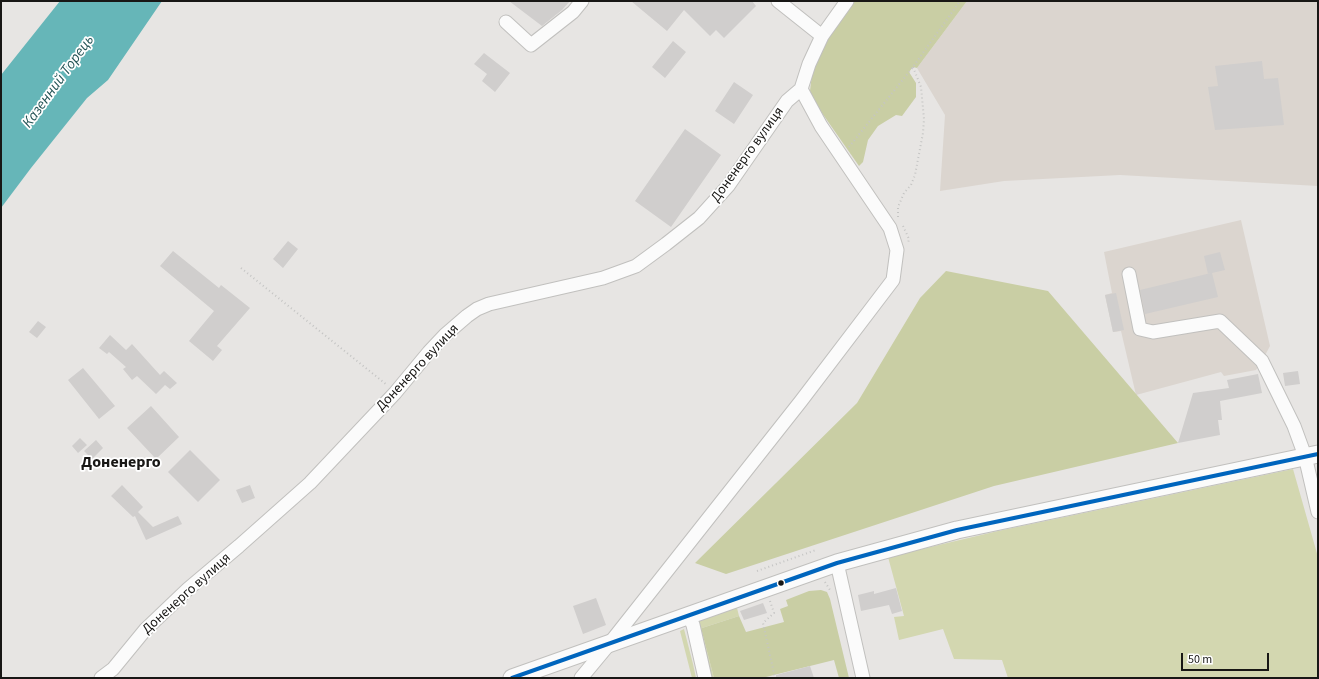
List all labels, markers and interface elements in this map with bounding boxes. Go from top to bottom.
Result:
water label: Казенний Торець [19,32,99,132]
street label: Доненерго вулиця [708,104,788,206]
street label: Доненерго вулиця [373,321,463,415]
district label: Доненерго [81,453,161,473]
street label: Доненерго вулиця [139,550,235,638]
unlabelled marker [776,578,786,588]
scale bar [1183,645,1271,671]
text: 50 m [1188,651,1212,668]

